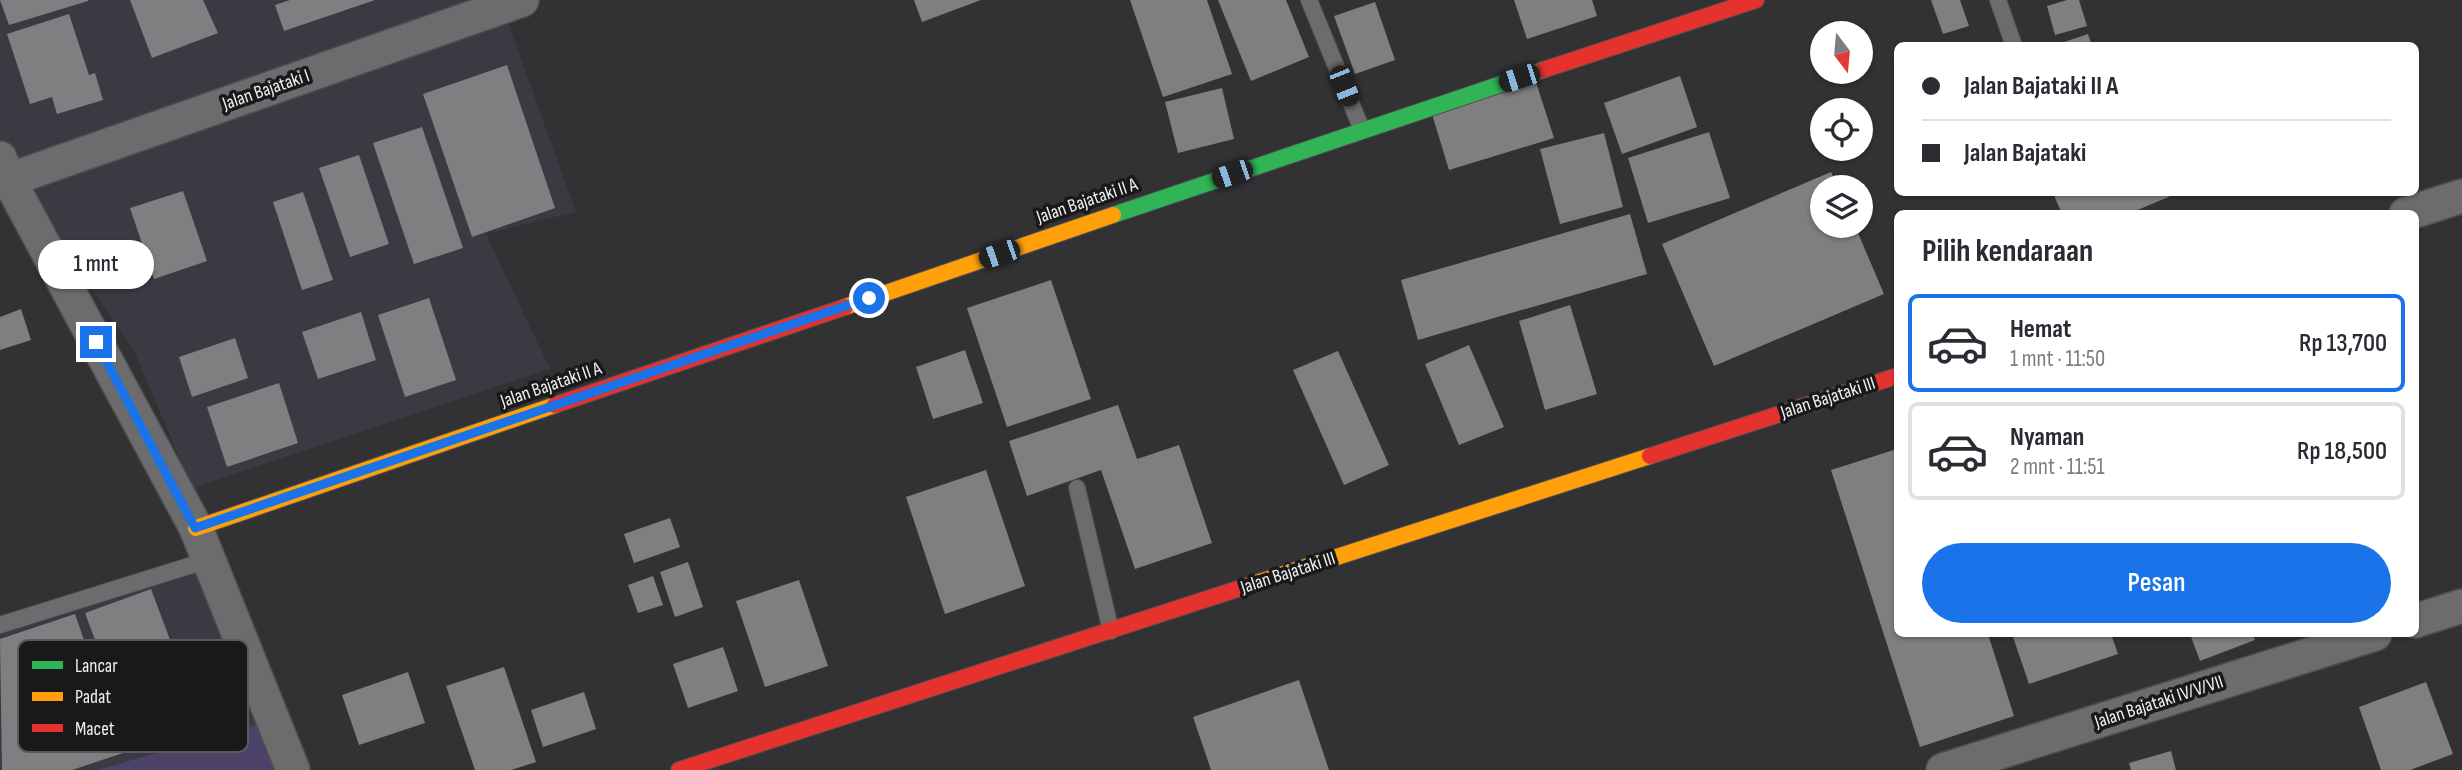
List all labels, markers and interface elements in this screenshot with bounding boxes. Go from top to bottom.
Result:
north arrow [1810,21,1872,84]
map controls [1810,21,1873,238]
car [1496,62,1543,94]
car [1327,63,1362,109]
street label: Jalan Bajataki I [219,64,312,116]
text: Jalan Bajataki II A [1964,71,2118,102]
button: locate [1810,98,1873,161]
text: Jalan Bajataki [1964,138,2086,169]
car [1209,157,1256,191]
street label: Jalan Bajataki II A [1032,173,1141,229]
button: layers [1810,175,1873,238]
text: Pilih kendaraan [1922,232,2093,271]
car [976,237,1023,271]
callout: 1 mnt [38,240,154,290]
text: 1 mnt [74,250,118,278]
route start [853,282,885,314]
icon: car [1926,312,1989,375]
text: Hemat [2010,314,2071,345]
route end [80,326,112,358]
text: Rp 13,700 [2299,328,2387,359]
text: 1 mnt · 11:50 [2010,345,2105,373]
street label: Jalan Bajataki II A [496,357,605,413]
street label: Jalan Bajataki III [1777,372,1878,424]
icon: car [1926,420,1989,483]
text: Nyaman [2010,422,2084,453]
text: Rp 18,500 [2297,436,2387,467]
text: 2 mnt · 11:51 [2010,453,2105,481]
button: Pesan [1922,543,2391,623]
street label: Jalan Bajataki III [1237,547,1338,599]
legend [18,640,248,752]
text: Lancar [75,655,118,678]
street label: Jalan Bajataki IV/V/VII [2091,670,2226,734]
text: Padat [75,686,111,709]
text: Macet [75,718,115,741]

